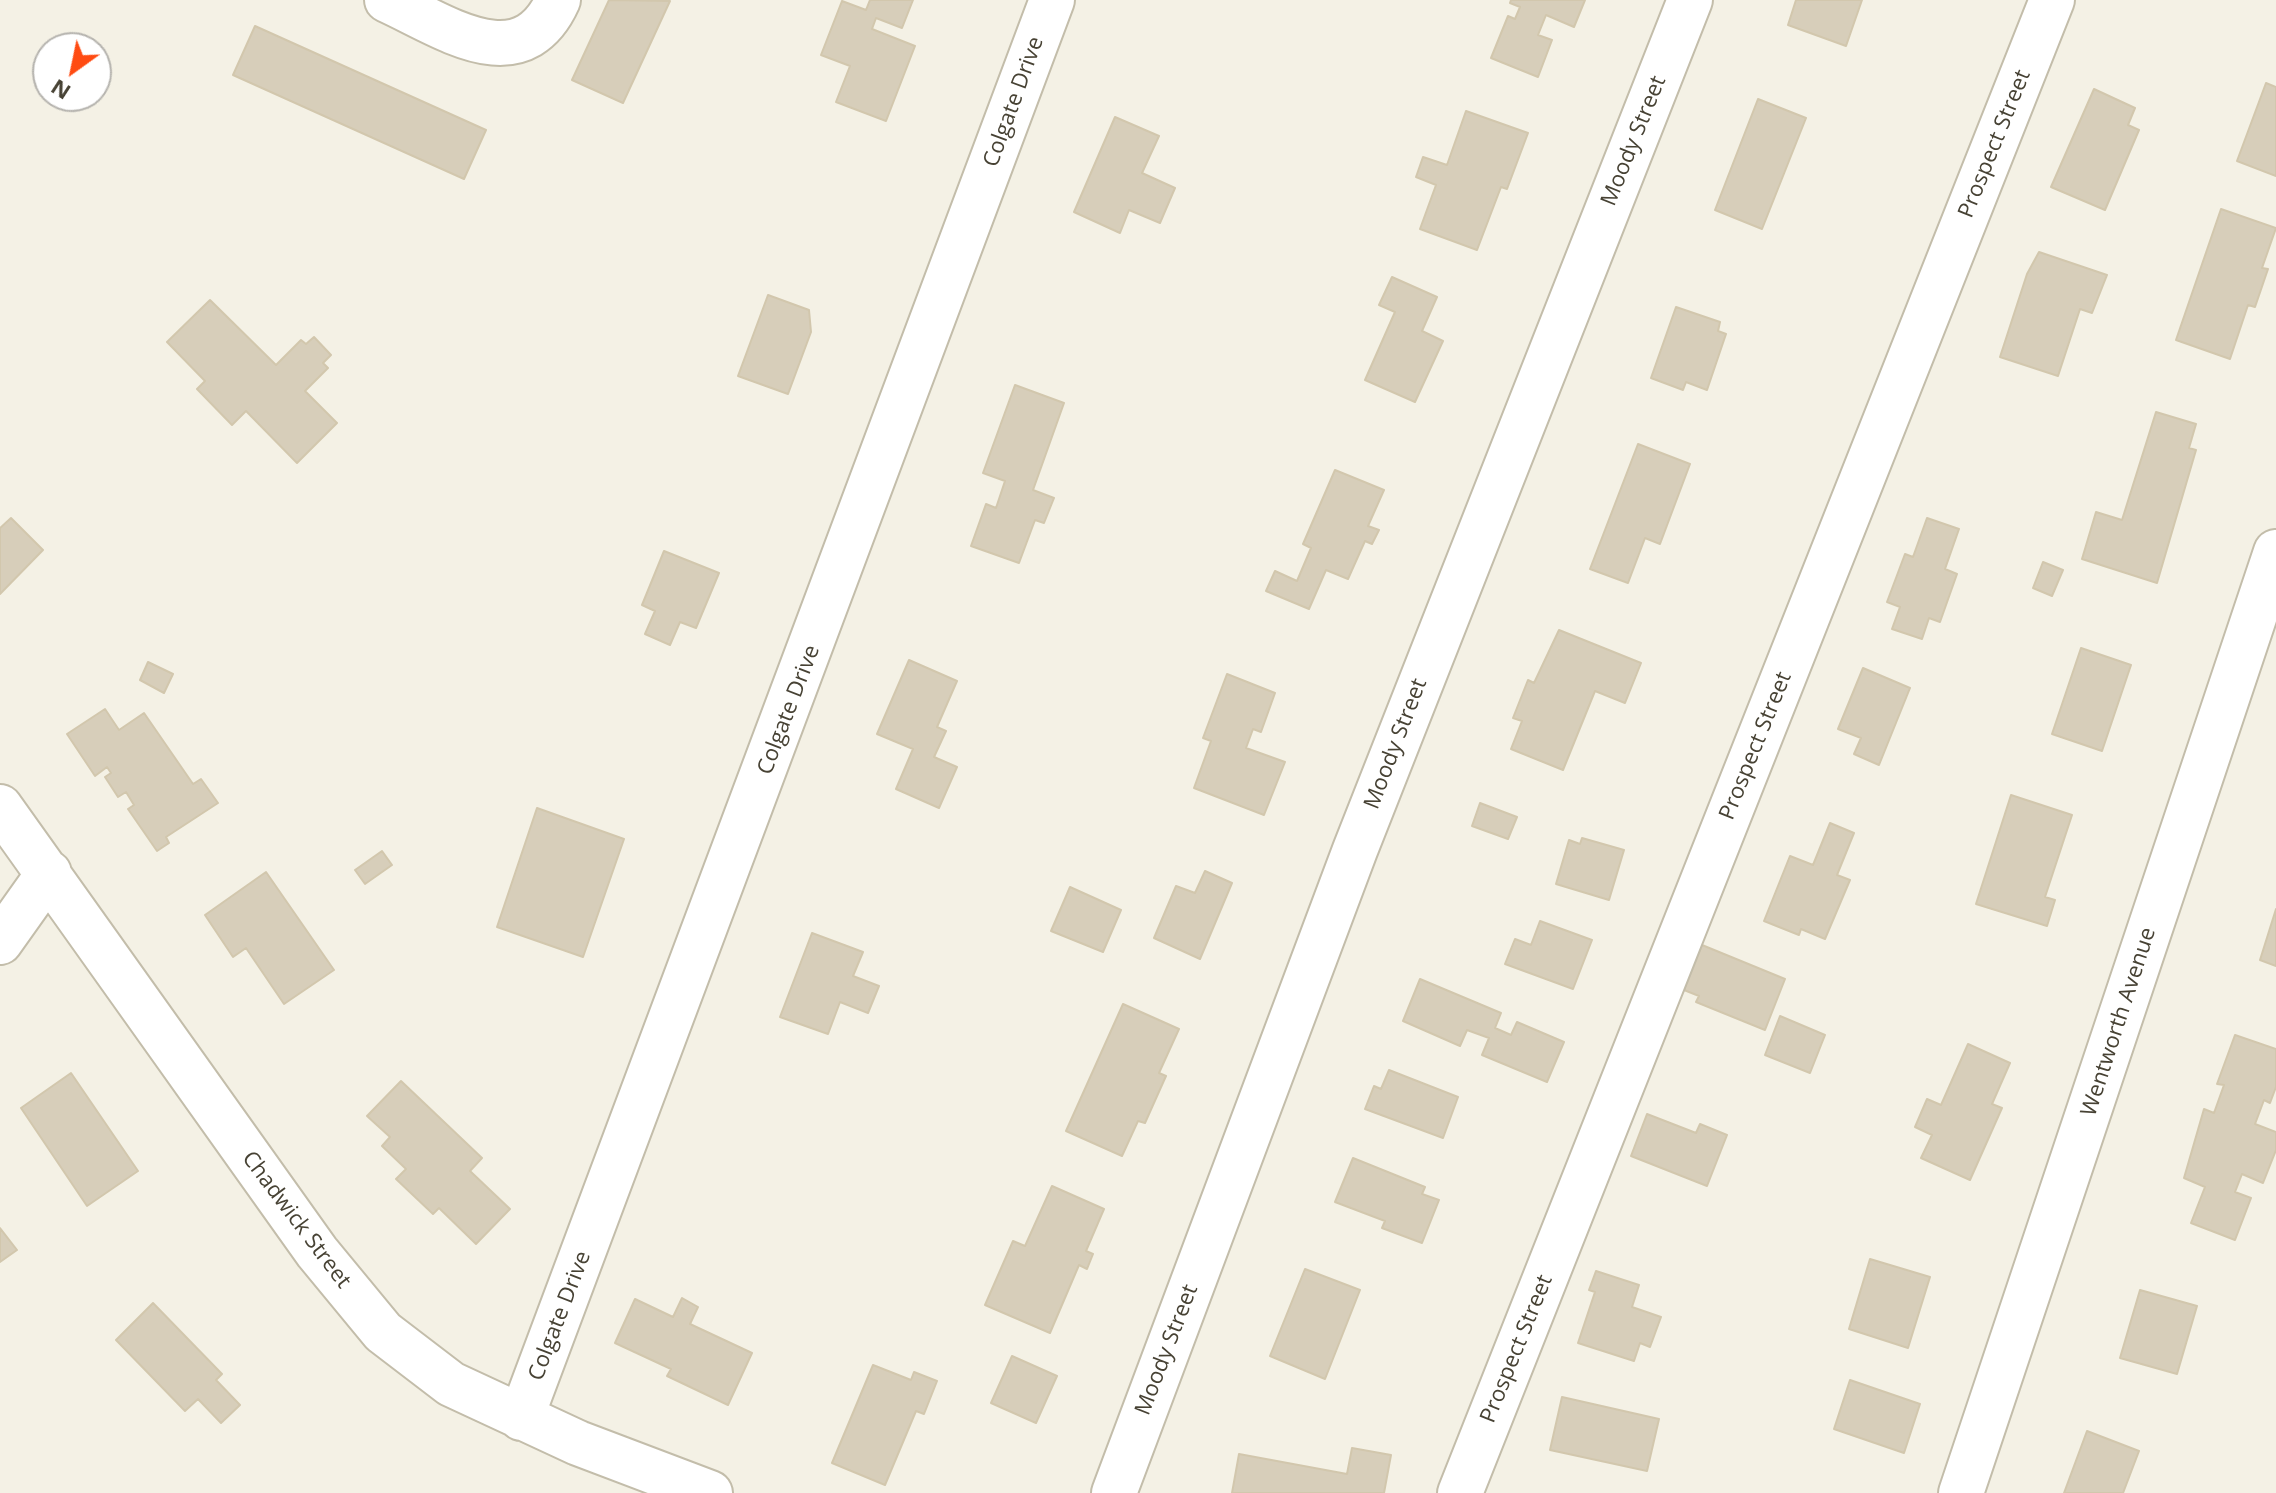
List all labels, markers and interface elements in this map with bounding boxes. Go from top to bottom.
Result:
north arrow [32,32,112,112]
street label: Colgate Drive [978,33,1050,171]
street label: Prospect Street [1953,66,2037,222]
street label: Moody Street [1596,72,1672,210]
text: N [44,73,76,108]
street label: Colgate Drive [752,642,826,778]
street label: Prospect Street [1714,668,1798,824]
street label: Moody Street [1359,675,1433,813]
street label: Wentworth Avenue [2076,924,2162,1120]
street label: Chadwick Street [236,1146,356,1294]
street label: Colgate Drive [523,1248,597,1384]
street label: Prospect Street [1475,1271,1559,1427]
street label: Moody Street [1130,1281,1204,1419]

